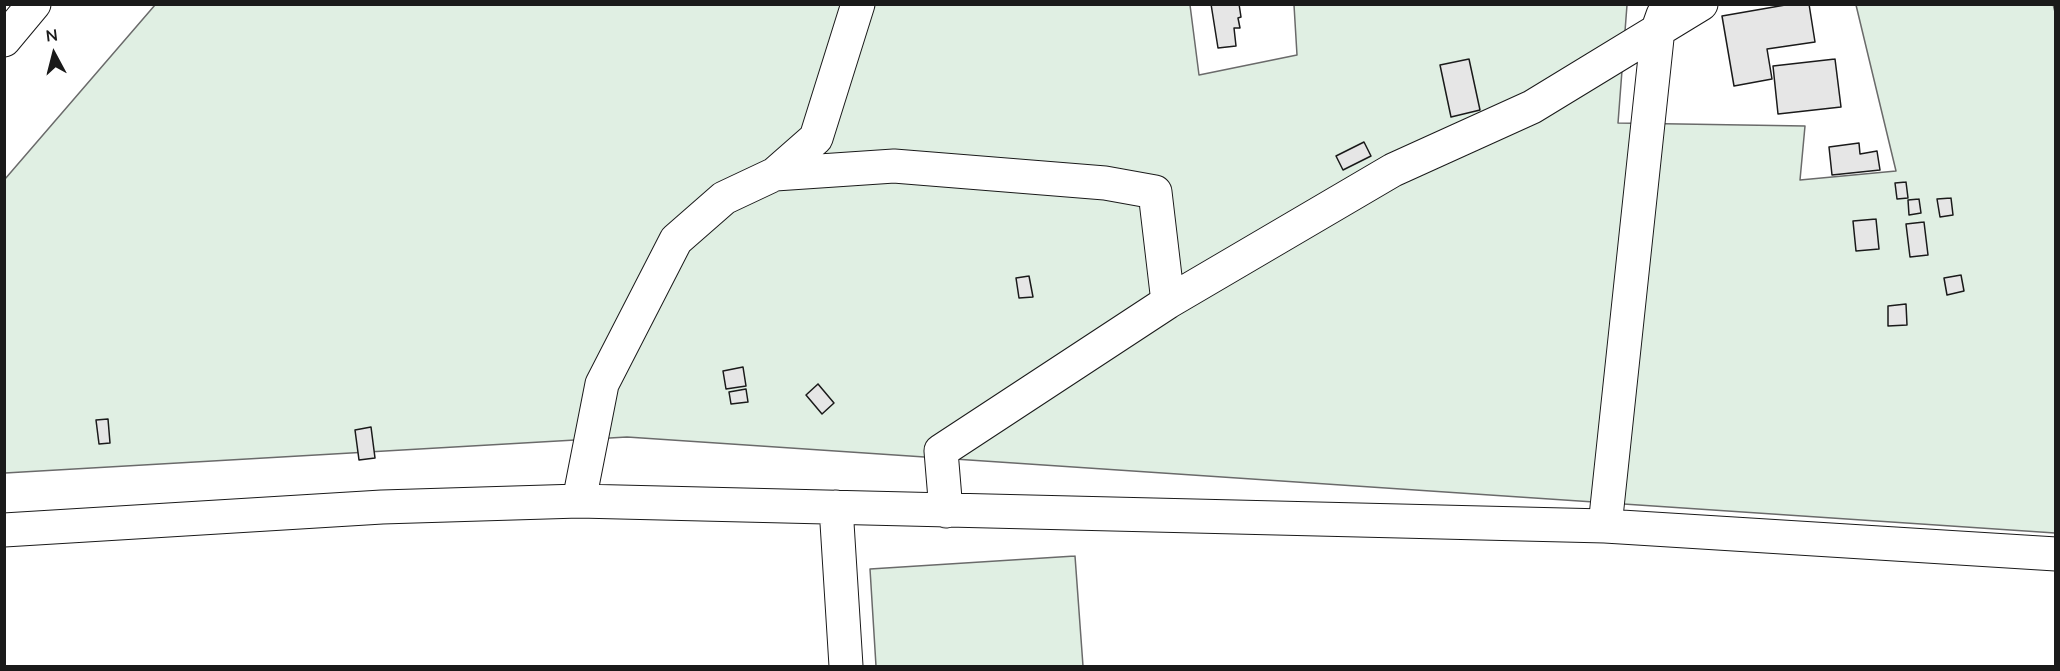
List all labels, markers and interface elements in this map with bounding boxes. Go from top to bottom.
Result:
north arrow [24,24,84,84]
text: N [45,24,59,48]

